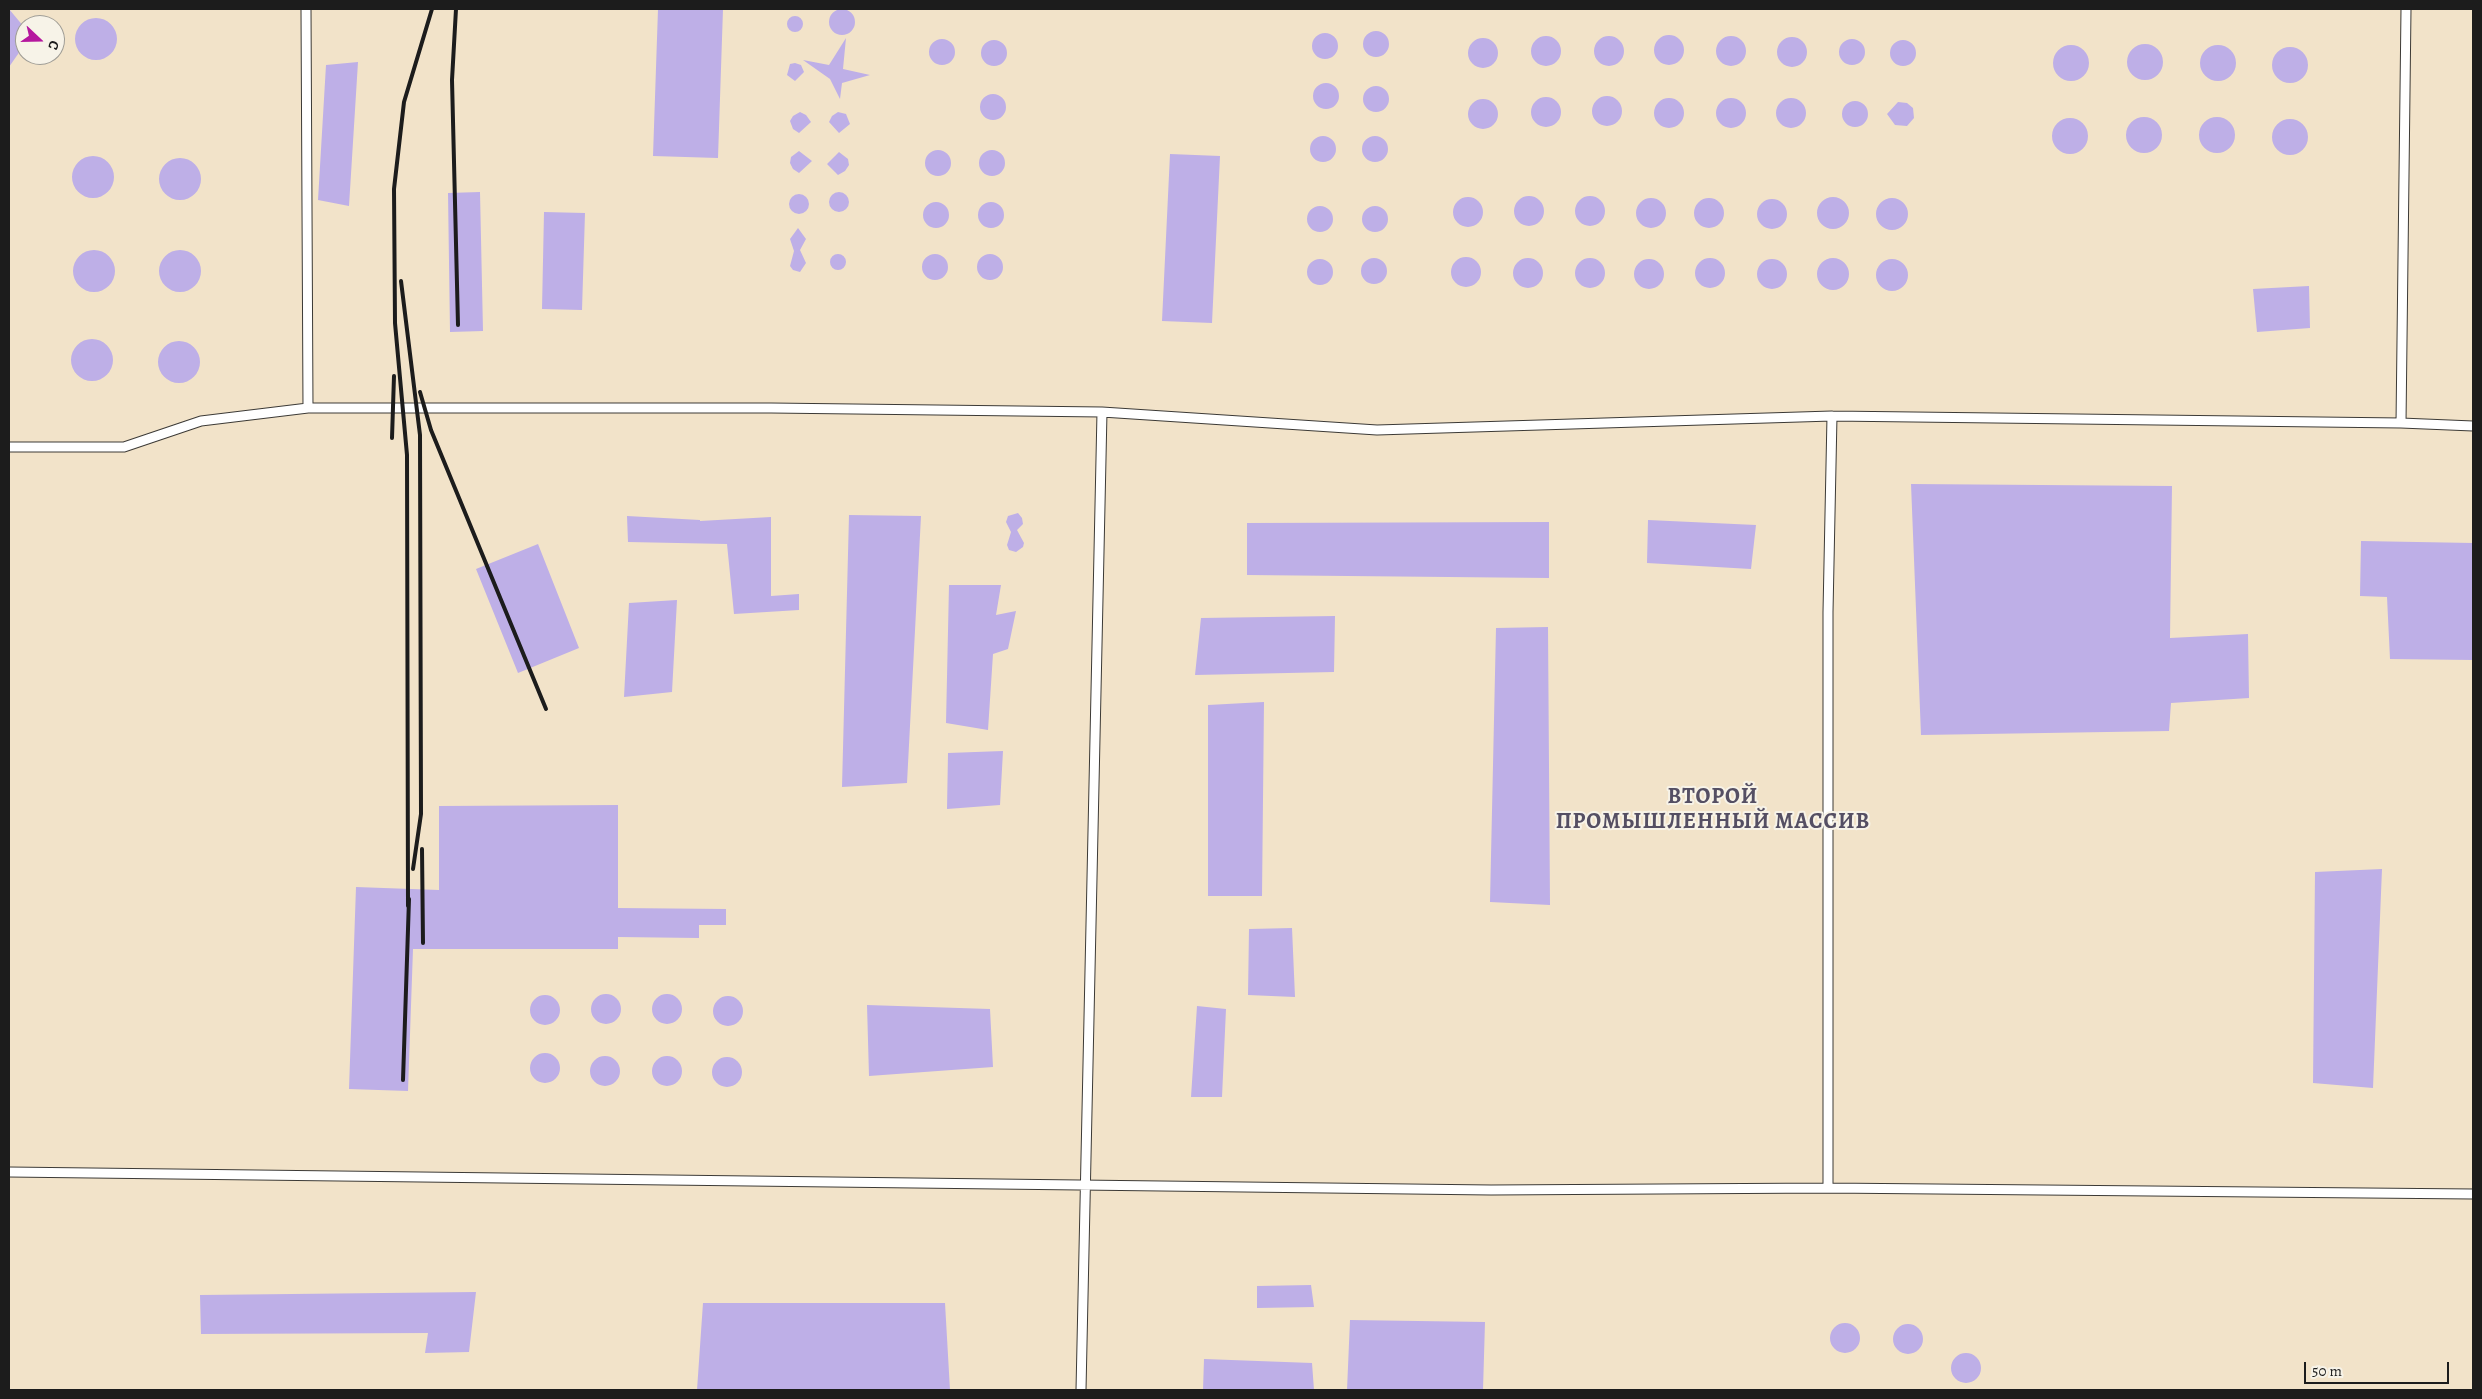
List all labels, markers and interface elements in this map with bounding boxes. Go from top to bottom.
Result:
north arrow [15,15,65,65]
text: С [43,38,64,53]
district label: ВТОРОЙ ПРОМЫШЛЕННЫЙ МАССИВ [1553,785,1873,836]
scale bar [2307,1352,2452,1384]
text: 50 m [2312,1361,2342,1381]

